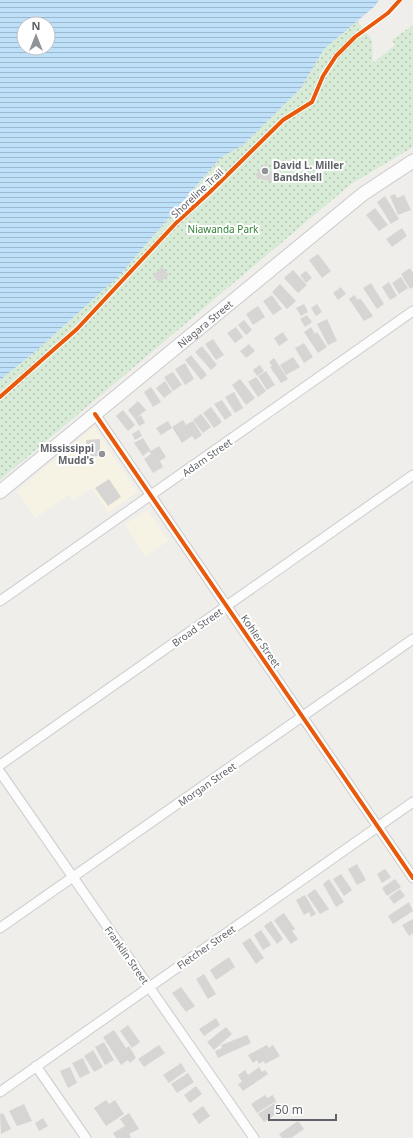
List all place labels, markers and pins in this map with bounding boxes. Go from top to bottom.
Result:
place label: David L. Miller Bandshell [273,158,344,184]
marker: David L. Miller Bandshell [260,166,270,176]
place label: Mississippi Mudd's [40,441,94,467]
marker: Mississippi Mudd's [97,449,107,459]

